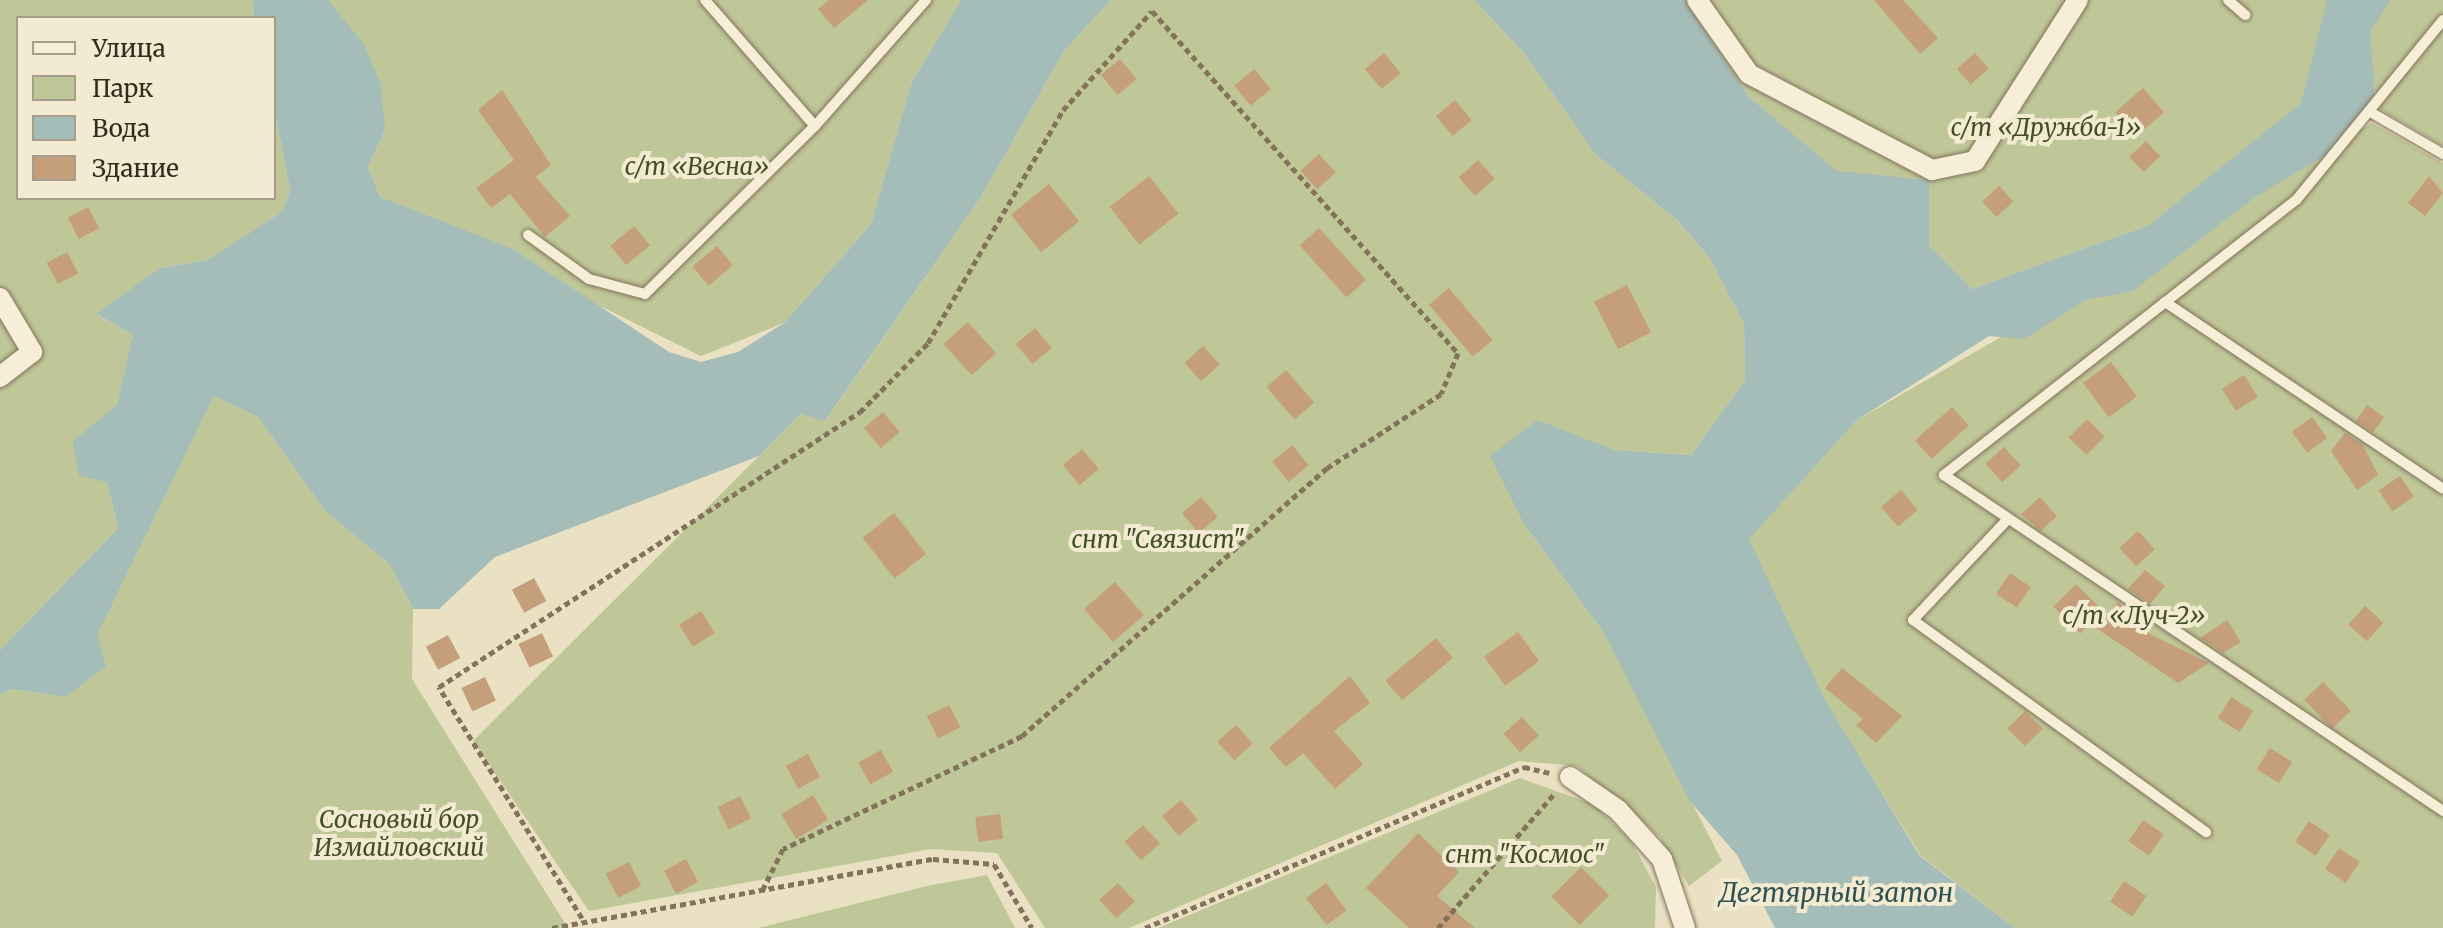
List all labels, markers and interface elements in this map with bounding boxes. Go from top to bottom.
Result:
legend [16,16,276,200]
text: Улица [92,33,166,64]
text: Парк [92,73,153,104]
text: Вода [92,113,150,144]
park label: с/т «Дружба-1» [1951,114,2141,142]
text: Здание [92,153,179,184]
park label: с/т «Весна» [625,153,769,181]
park label: снт "Связист" [1072,526,1244,554]
park label: с/т «Луч-2» [2063,602,2205,630]
park label: Сосновый бор Измайловский [314,806,484,862]
park label: снт "Космос" [1445,841,1605,869]
water label: Дегтярный затон [1719,877,1953,909]

